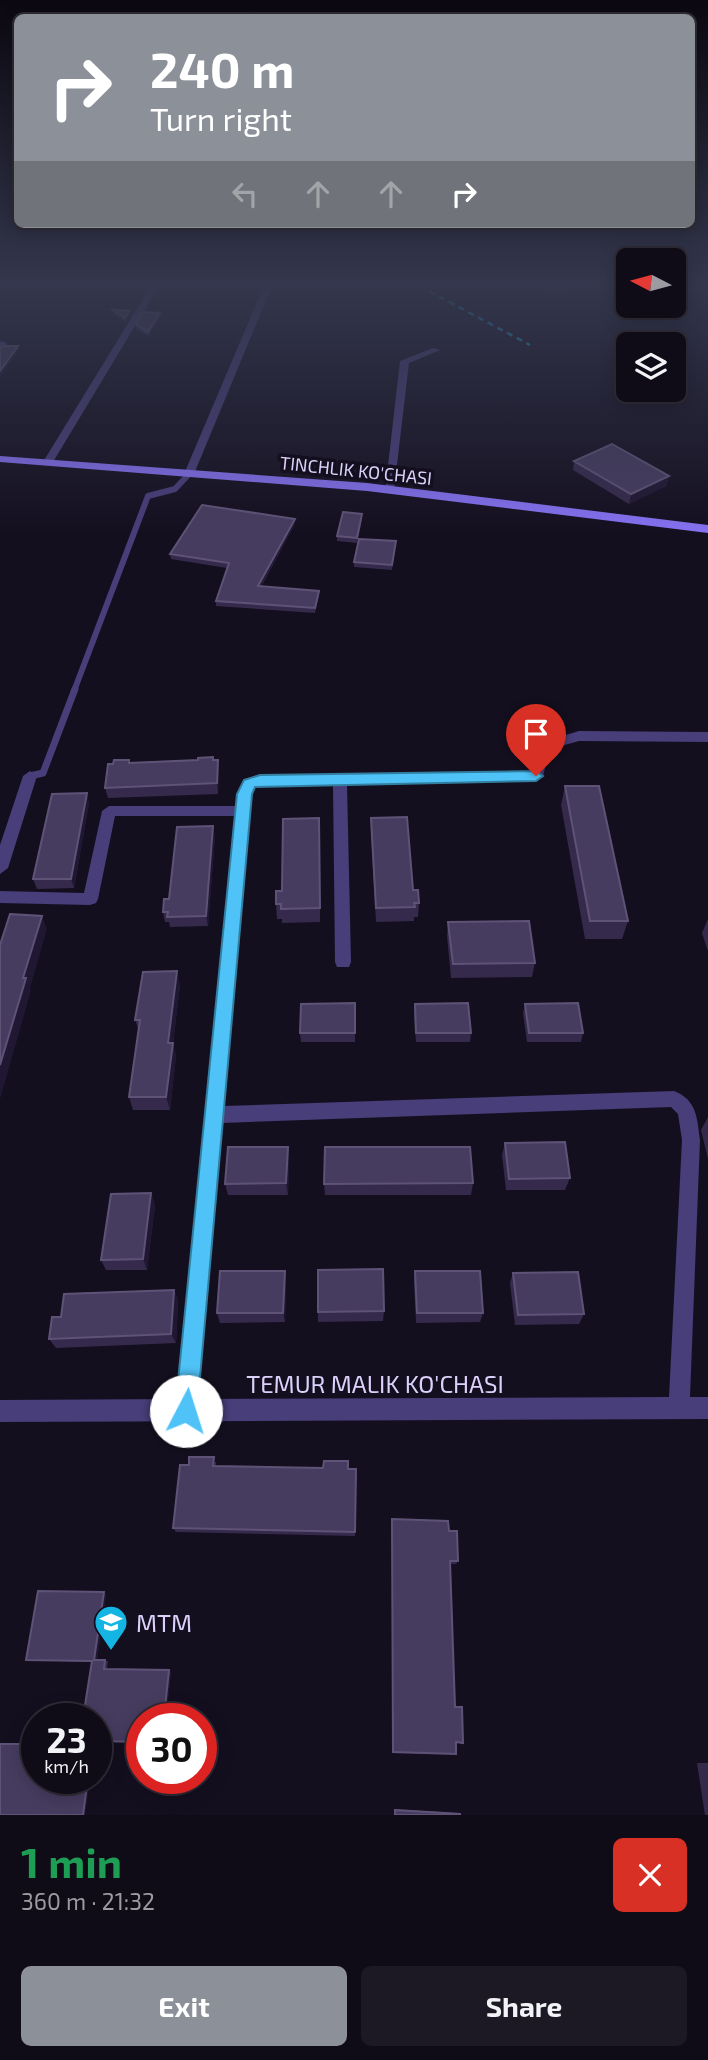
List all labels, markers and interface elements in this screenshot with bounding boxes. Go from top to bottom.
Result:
text: 240 m [150,39,294,98]
icon: right [35,42,126,133]
text: Turn right [150,99,292,137]
icon: left [226,175,264,213]
icon: ahead [299,175,337,213]
icon: ahead [372,175,410,213]
icon: right [445,175,483,213]
north arrow [616,248,686,318]
map controls [616,248,686,402]
button: layers [616,332,686,402]
street label: TINCHLIK KO'CHASI [279,451,433,489]
pin [506,704,566,776]
icon: arrive [517,715,555,753]
street label: TEMUR MALIK KO'CHASI [246,1369,504,1398]
position arrow [149,1374,223,1448]
school or university icon: MTM [92,1603,130,1652]
place label: MTM [136,1608,192,1637]
speed limit sign: 30 [126,1703,217,1794]
text: 23 [46,1718,87,1760]
text: km/h [44,1755,89,1777]
text: 1 min [21,1836,122,1886]
button: close [613,1838,687,1912]
text: 360 m · 21:32 [21,1887,155,1915]
button: Exit [21,1966,347,2046]
button: Share [361,1966,687,2046]

